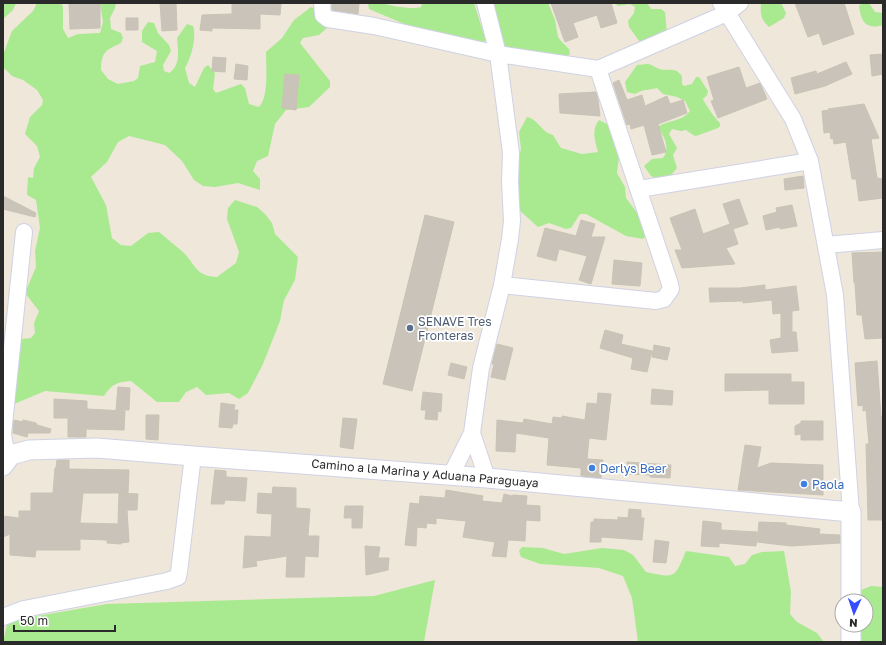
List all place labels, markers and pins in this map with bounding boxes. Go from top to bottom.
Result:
place label: SENAVE Tres Fronteras [418,314,492,343]
marker: SENAVE Tres Fronteras [405,323,415,333]
place label: Derlys Beer [600,461,667,476]
marker: Derlys Beer [587,463,597,473]
place label: Paola [812,477,844,492]
marker: Paola [799,479,809,489]

